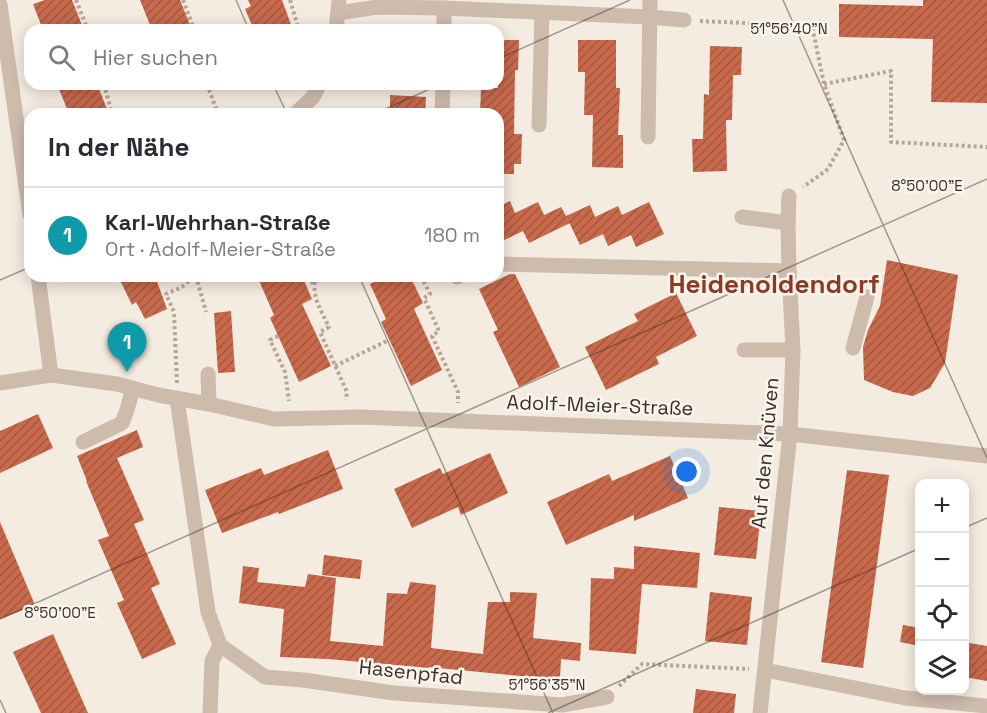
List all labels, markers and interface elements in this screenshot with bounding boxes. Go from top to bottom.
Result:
text: 51°56'40"N [750,19,828,38]
search box [24,24,504,90]
icon: search [45,41,78,74]
text: Hier suchen [93,43,218,71]
text: In der Nähe [48,130,189,164]
text: 8°50'00"E [891,176,963,195]
text: Karl-Wehrhan-Straße [105,208,331,236]
text: 1 [63,222,72,248]
text: 180 m [424,222,480,248]
text: Ort · Adolf-Meier-Straße [105,236,336,262]
district label: Heidenoldendorf [668,267,880,301]
pin: 1 [108,322,146,372]
street label: Auf den Knüven [745,376,785,530]
street label: Adolf-Meier-Straße [506,389,694,421]
your location [672,457,701,486]
map controls [915,479,969,695]
button: + [915,479,969,533]
button: − [915,533,969,587]
button: locate [915,587,969,641]
text: 8°50'00"E [24,603,96,622]
button: layers [915,641,969,695]
street label: Hasenpfad [358,654,464,690]
text: 51°56'35"N [508,675,586,694]

